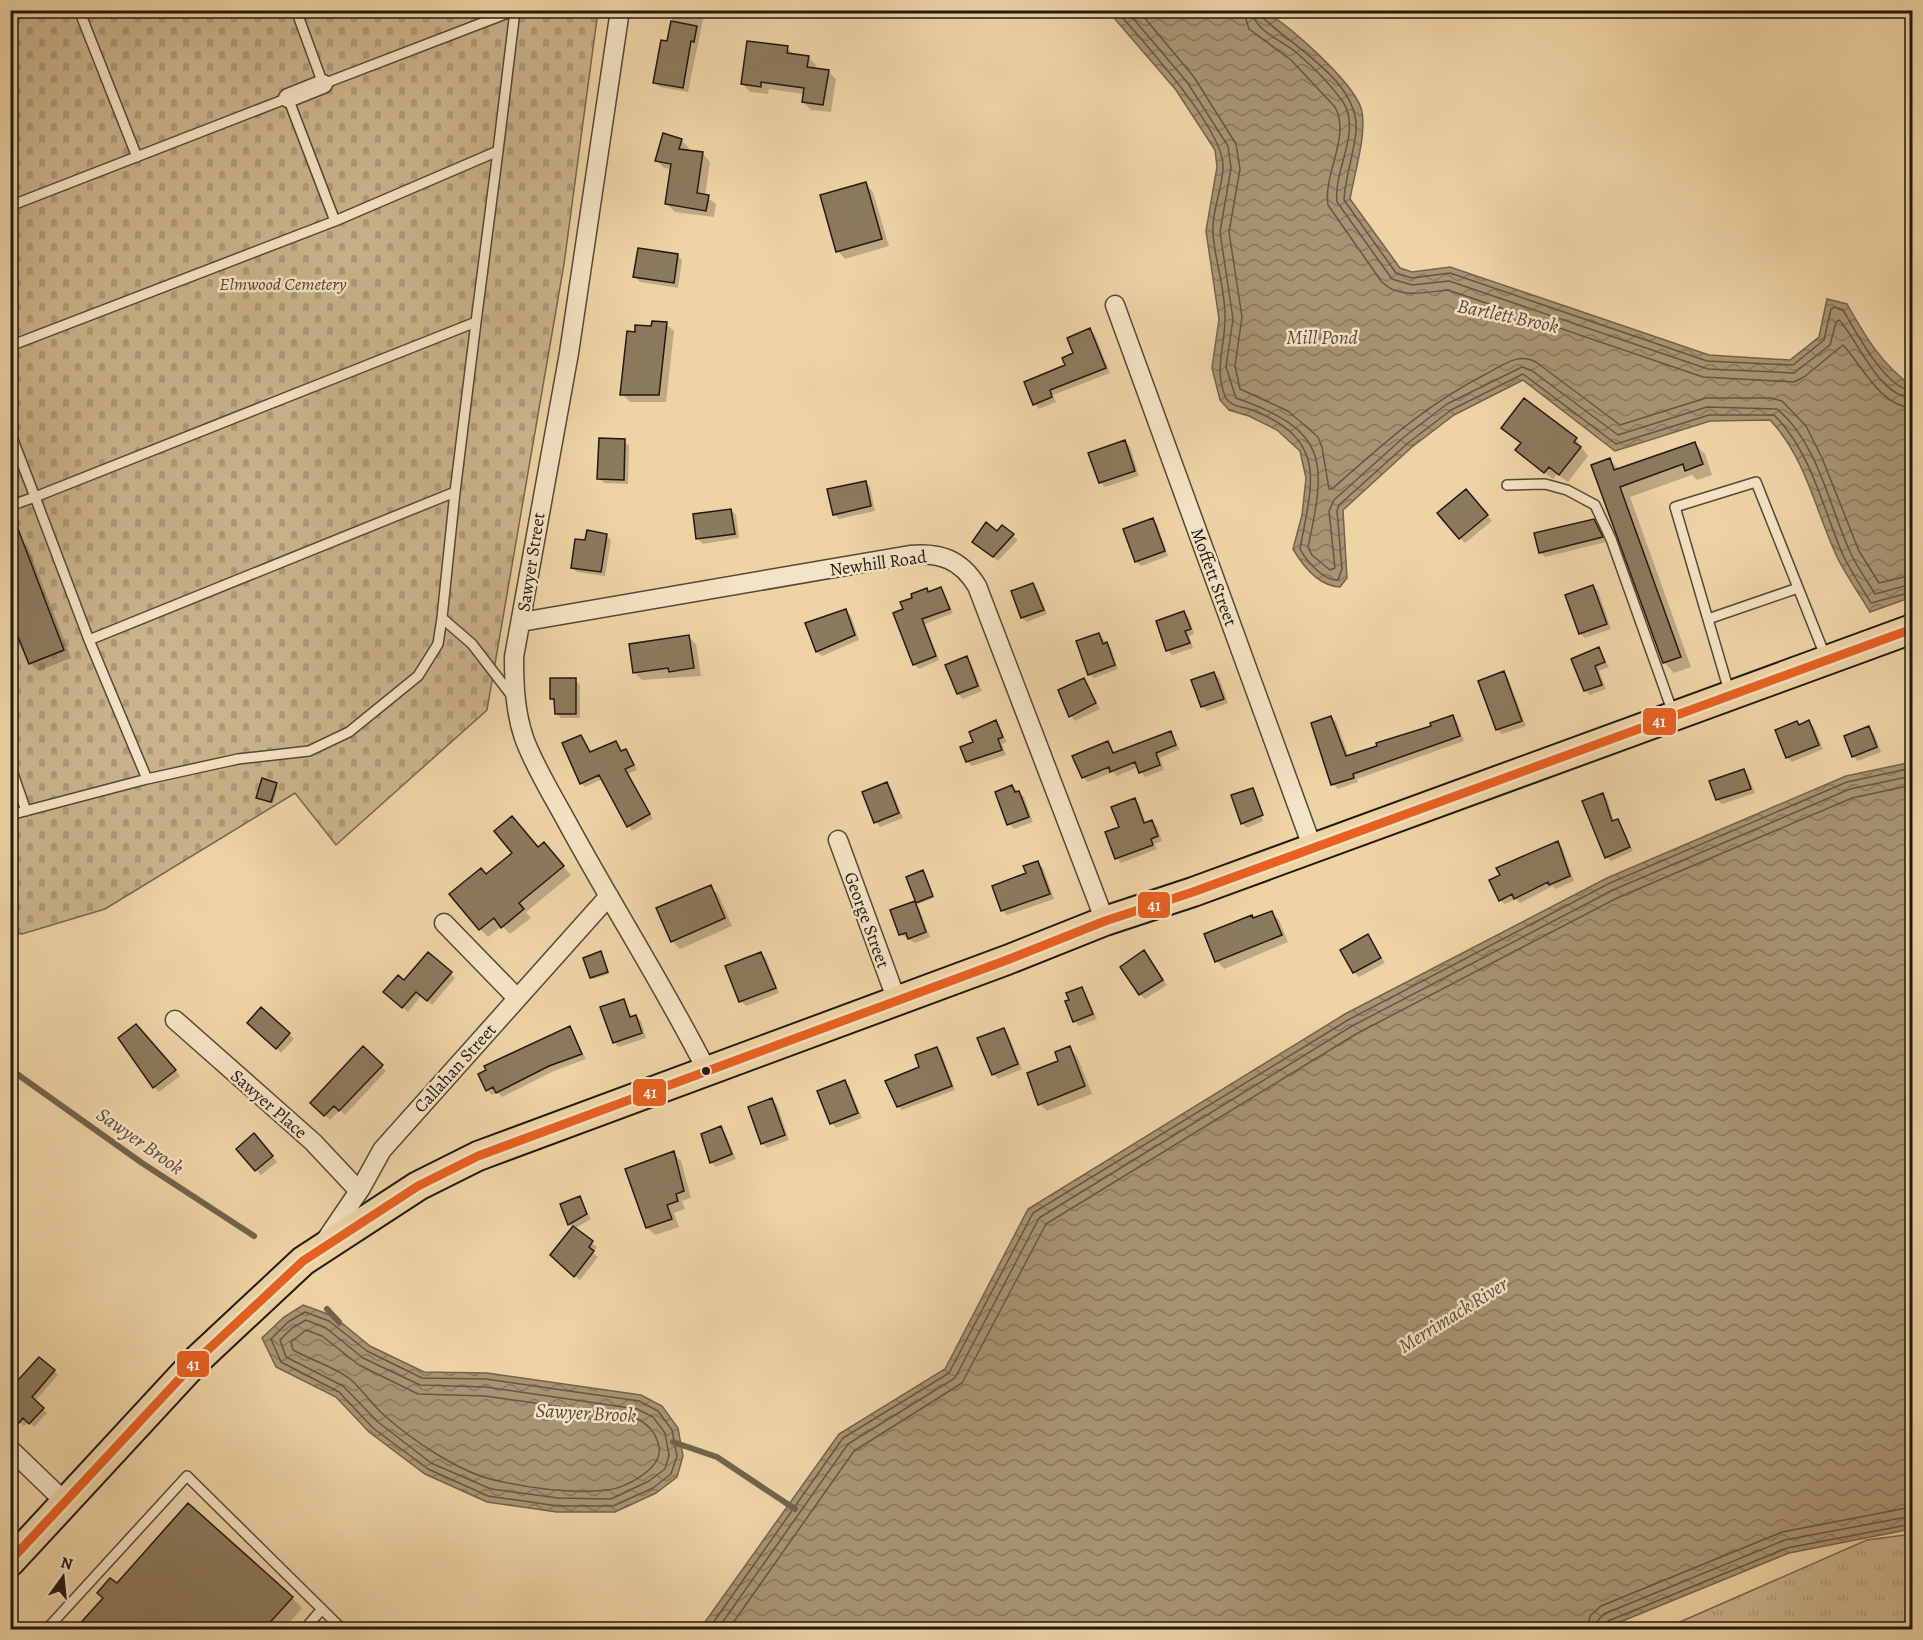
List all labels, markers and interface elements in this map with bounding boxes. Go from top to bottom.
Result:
park label: Elmwood Cemetery [219,272,347,296]
water label: Bartlett Brook [1455,292,1561,340]
water label: Mill Pond [1286,324,1359,351]
street label: Sawyer Street [511,510,551,613]
street label: Moffett Street [1185,525,1243,629]
street label: Newhill Road [828,544,928,582]
line badge: 41 [1642,707,1677,736]
text: 41 [1652,711,1666,733]
street label: George Street [839,869,895,971]
line badge: 41 [1137,891,1171,919]
text: 41 [1147,895,1161,917]
street label: Callahan Street [408,1018,502,1118]
street label: Sawyer Place [226,1064,312,1144]
unlabelled marker [700,1065,712,1077]
line badge: 41 [632,1078,667,1107]
text: 41 [643,1082,657,1104]
water label: Sawyer Brook [91,1101,189,1181]
water label: Merrimack River [1393,1270,1514,1359]
line badge: 41 [176,1350,210,1378]
text: 41 [186,1354,200,1376]
water label: Sawyer Brook [535,1397,637,1429]
north arrow [33,1547,93,1607]
text: N [58,1551,75,1576]

